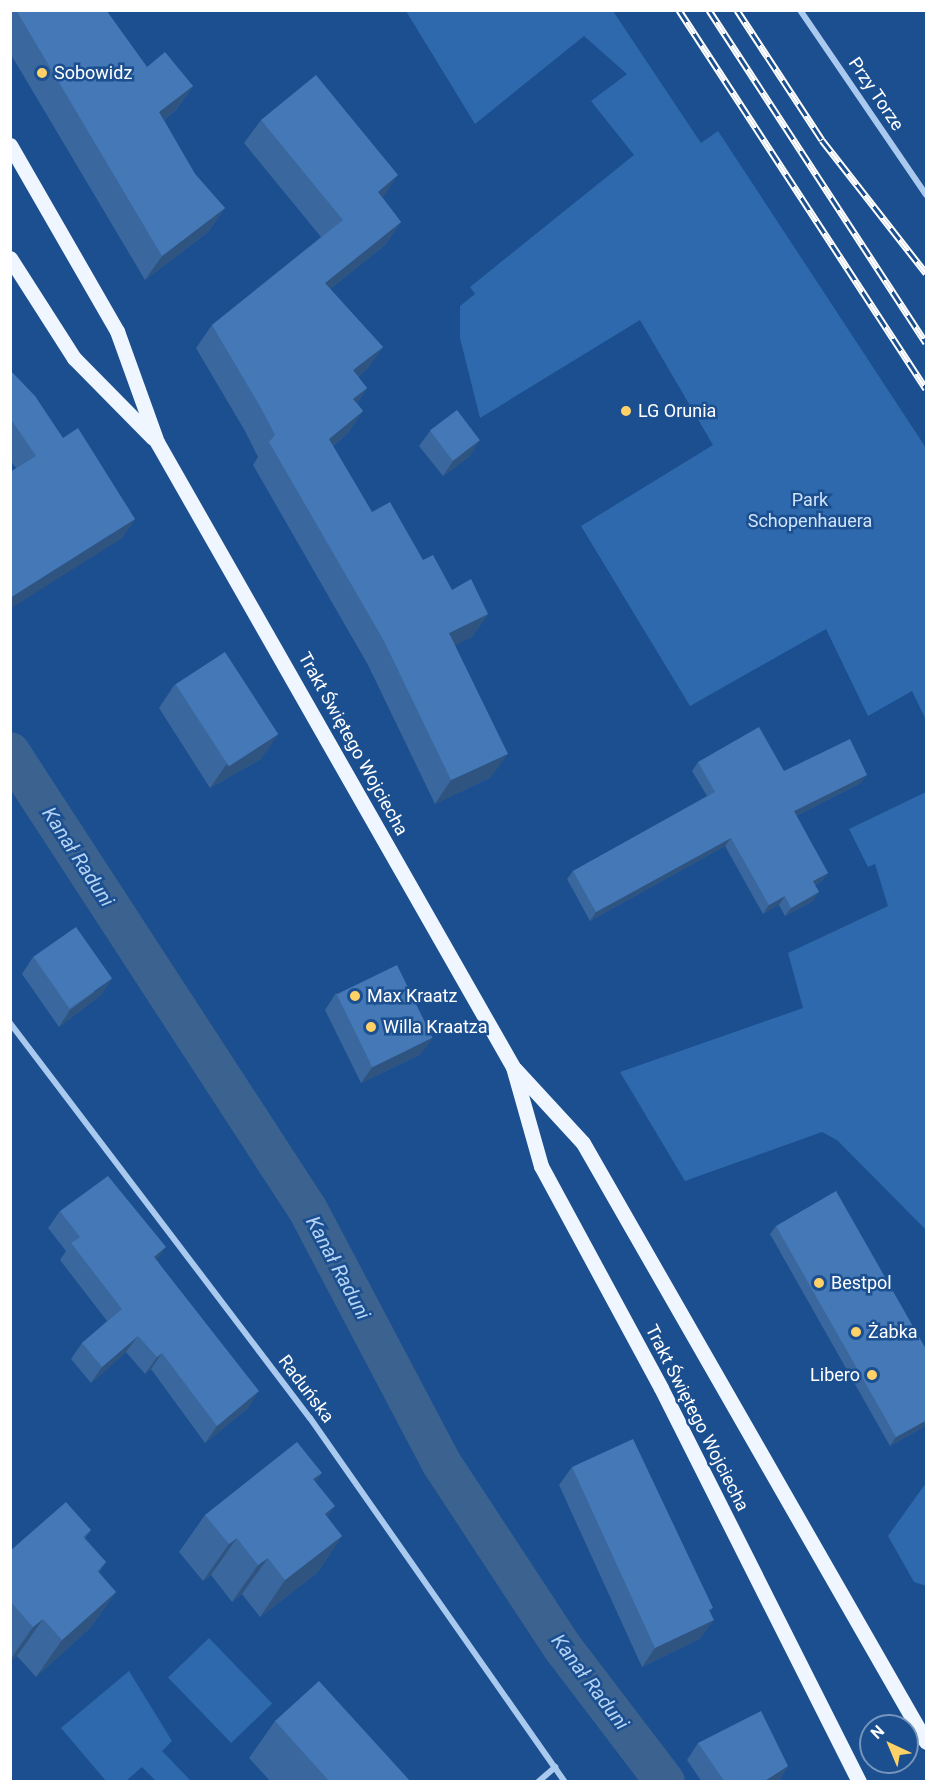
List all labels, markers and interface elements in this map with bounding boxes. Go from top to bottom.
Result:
street label: Przy Torze [844,53,908,135]
place label: Sobowidz [54,62,132,84]
marker: Sobowidz [35,66,49,80]
place label: LG Orunia [638,400,716,422]
marker: LG Orunia [619,404,633,418]
park label: Park Schopenhauera [748,490,872,532]
street label: Trakt Świętego Wojciecha [294,649,412,839]
water label: Kanał Raduni [37,803,119,911]
place label: Max Kraatz [367,985,457,1007]
marker: Max Kraatz [348,989,362,1003]
place label: Willa Kraatza [383,1016,488,1038]
marker: Willa Kraatza [364,1020,378,1034]
water label: Kanał Raduni [301,1212,375,1324]
place label: Bestpol [831,1272,892,1294]
marker: Bestpol [812,1276,826,1290]
street label: Trakt Świętego Wojciecha [641,1321,753,1515]
place label: Żabka [868,1321,918,1343]
marker: Żabka [849,1325,863,1339]
street label: Raduńska [274,1351,338,1427]
place label: Libero [810,1364,860,1386]
marker: Libero [865,1368,879,1382]
water label: Kanał Raduni [546,1629,634,1735]
north arrow [859,1714,919,1774]
text: N [867,1721,888,1743]

